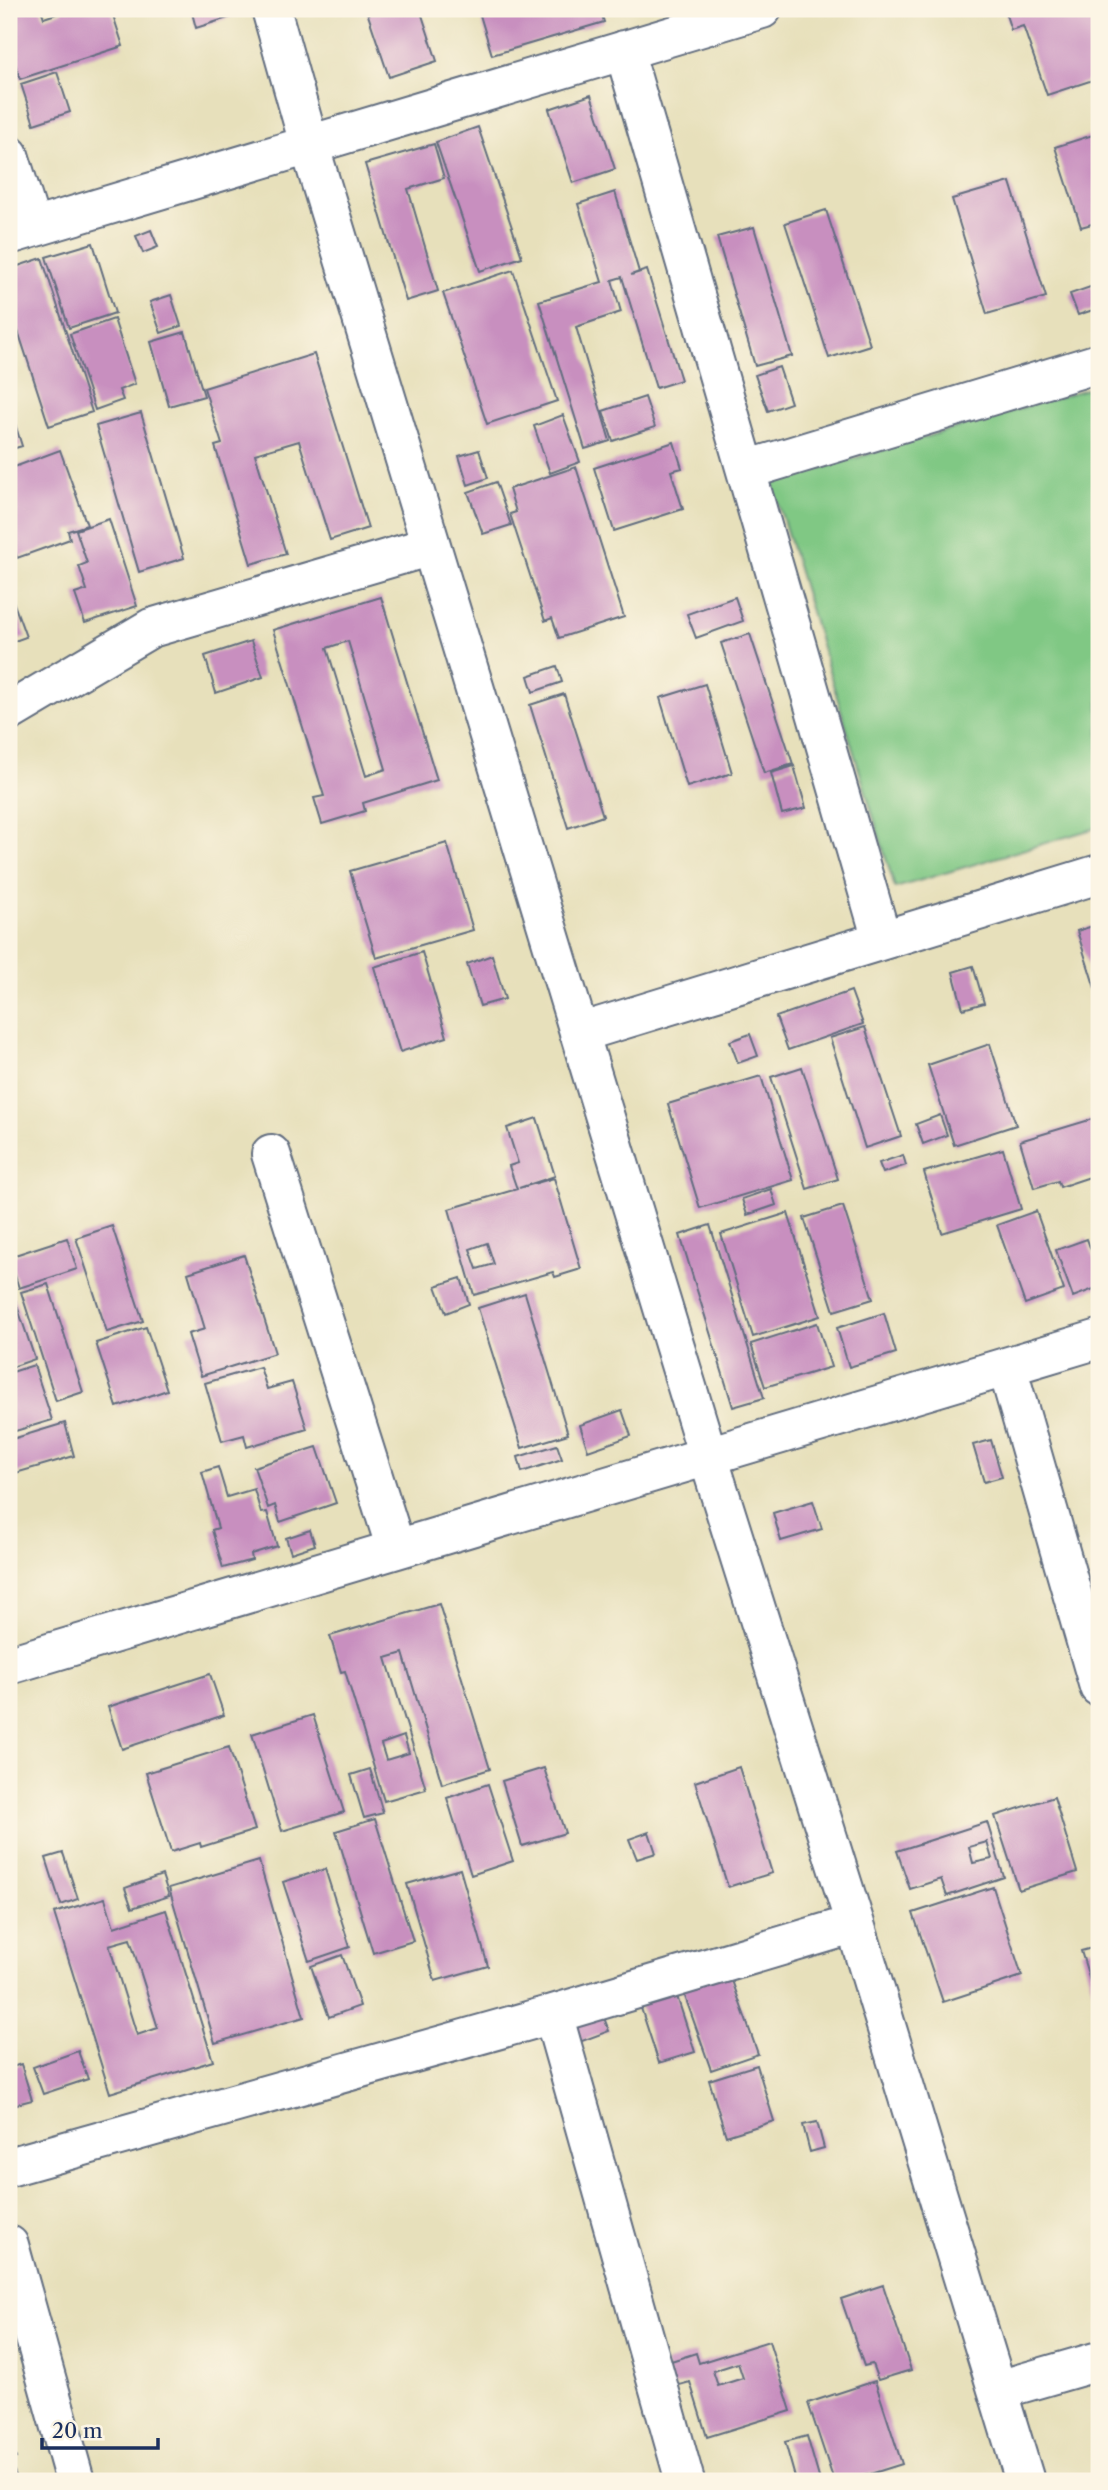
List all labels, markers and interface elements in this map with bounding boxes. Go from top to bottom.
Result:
scale bar [42,2406,158,2450]
text: 20 m [52,2418,103,2443]

